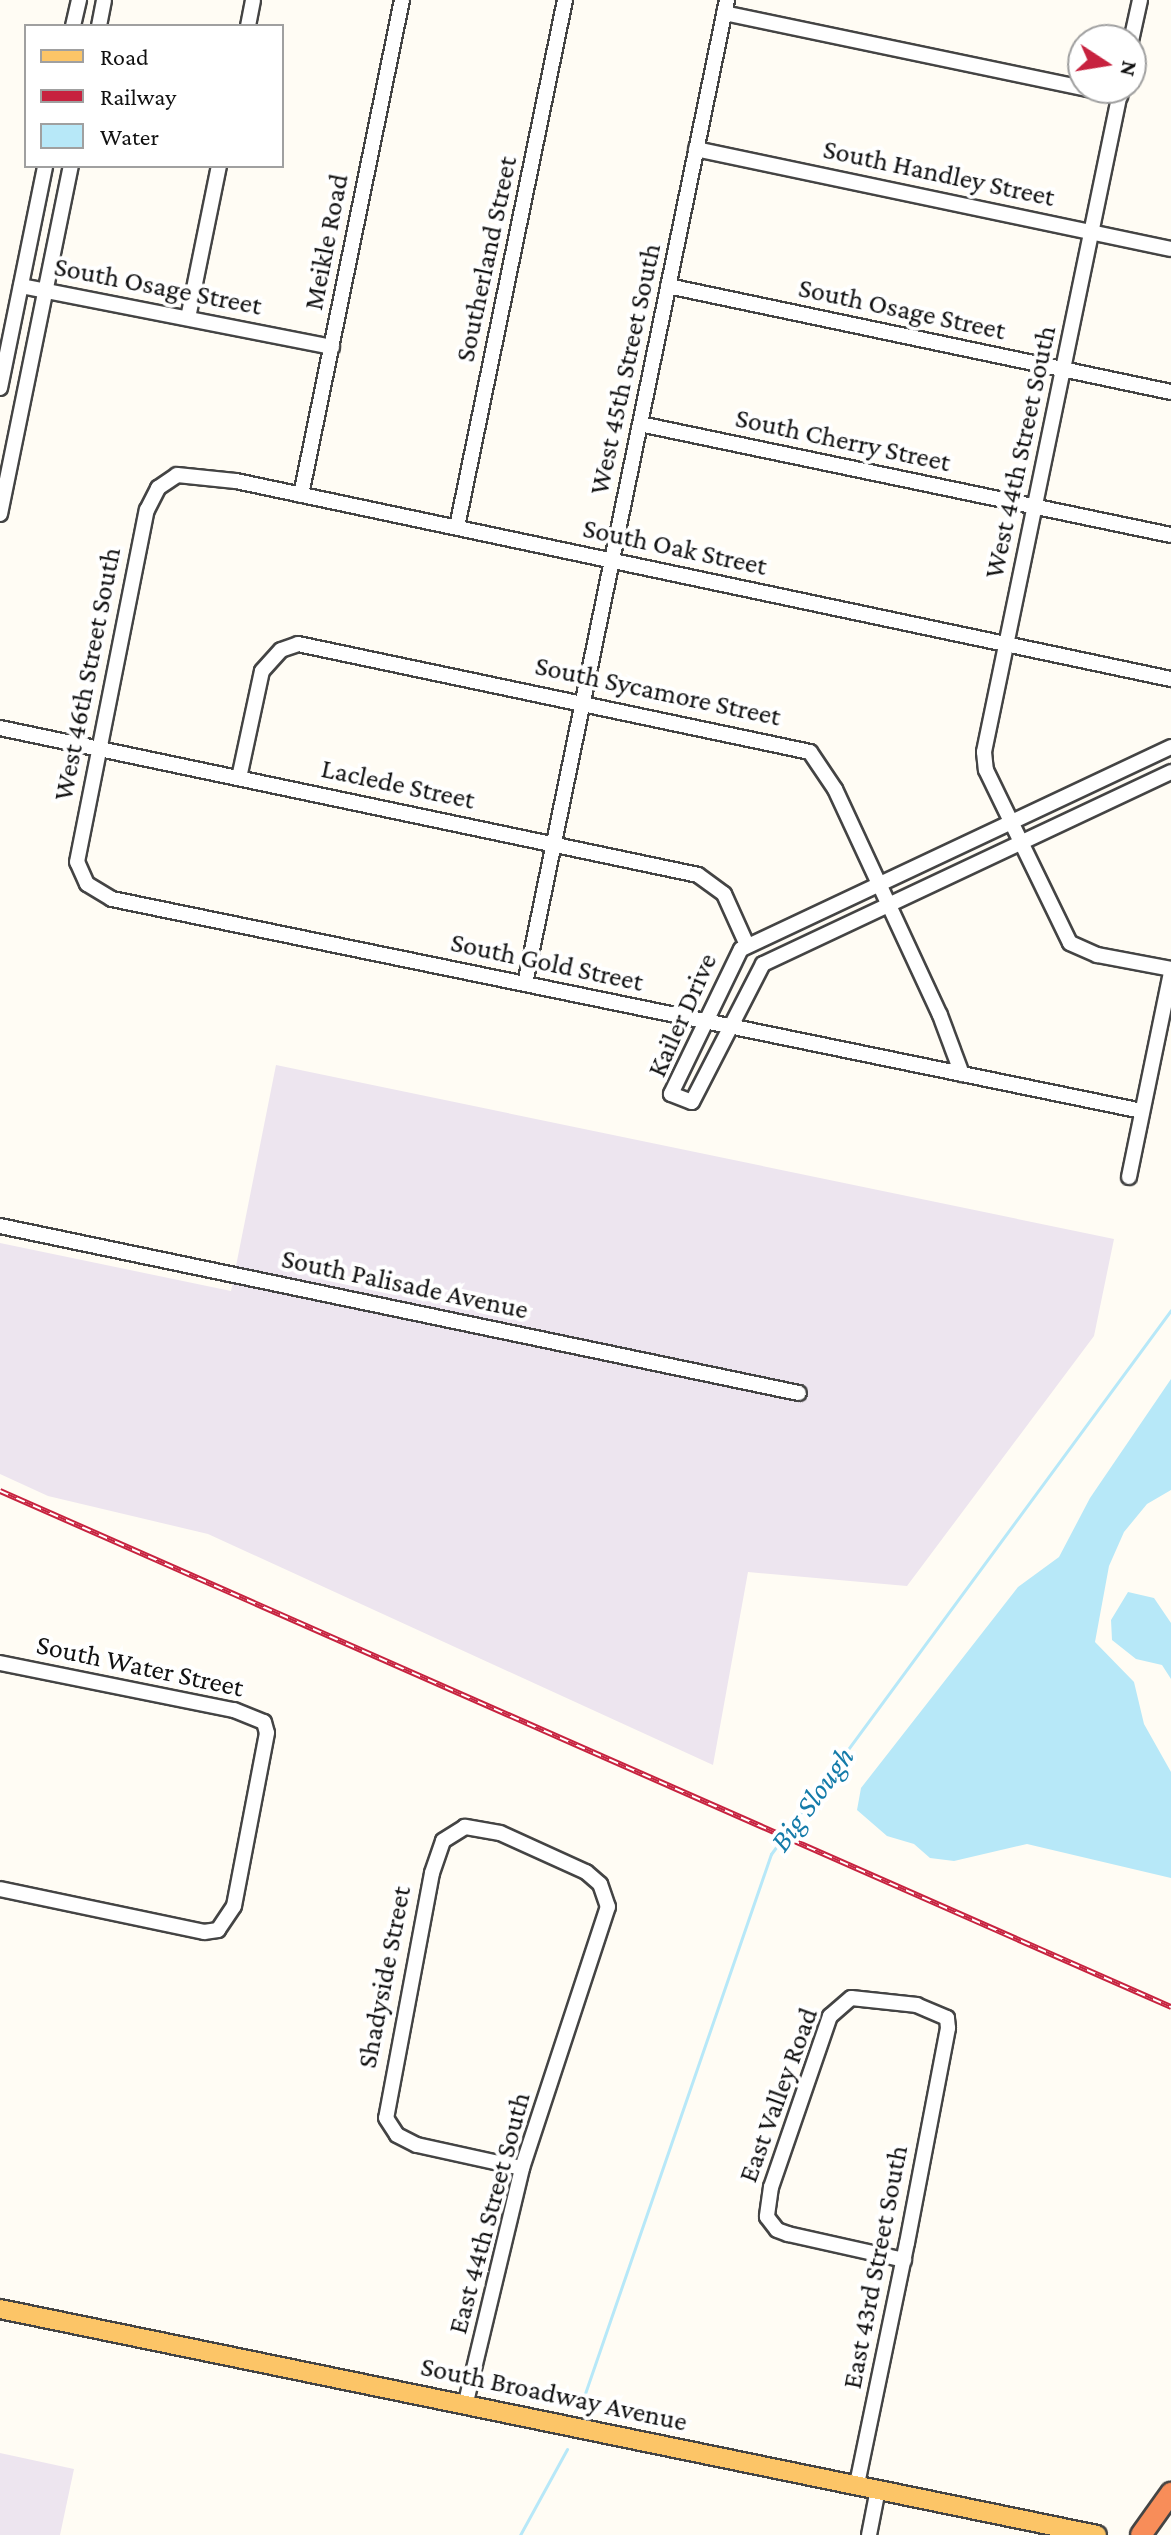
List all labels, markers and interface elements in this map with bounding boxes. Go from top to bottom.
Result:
legend [24,24,284,168]
north arrow [1067,24,1147,104]
text: Road [100,43,149,70]
text: N [1115,59,1143,79]
text: Railway [100,83,176,110]
text: Water [100,123,159,150]
street label: South Handley Street [820,132,1058,214]
street label: Southerland Street [448,153,524,365]
street label: Meikle Road [296,171,356,313]
street label: West 45th Street South [582,240,668,498]
street label: South Osage Street [51,249,265,323]
street label: South Osage Street [795,271,1009,347]
street label: West 44th Street South [977,323,1063,581]
street label: South Cherry Street [732,401,954,479]
street label: South Oak Street [580,511,770,583]
street label: West 46th Street South [46,545,128,803]
street label: South Sycamore Street [532,649,784,733]
street label: Laclede Street [318,751,478,817]
street label: South Gold Street [448,925,646,999]
street label: Kailer Drive [640,948,724,1082]
street label: South Palisade Avenue [279,1241,531,1327]
street label: South Water Street [33,1628,247,1704]
water label: Big Slough [762,1740,862,1858]
street label: Shadyside Street [350,1883,418,2071]
street label: East Valley Road [731,2003,825,2187]
street label: East 44th Street South [441,2088,537,2338]
street label: East 43rd Street South [835,2142,915,2392]
street label: South Broadway Avenue [418,2349,690,2439]

